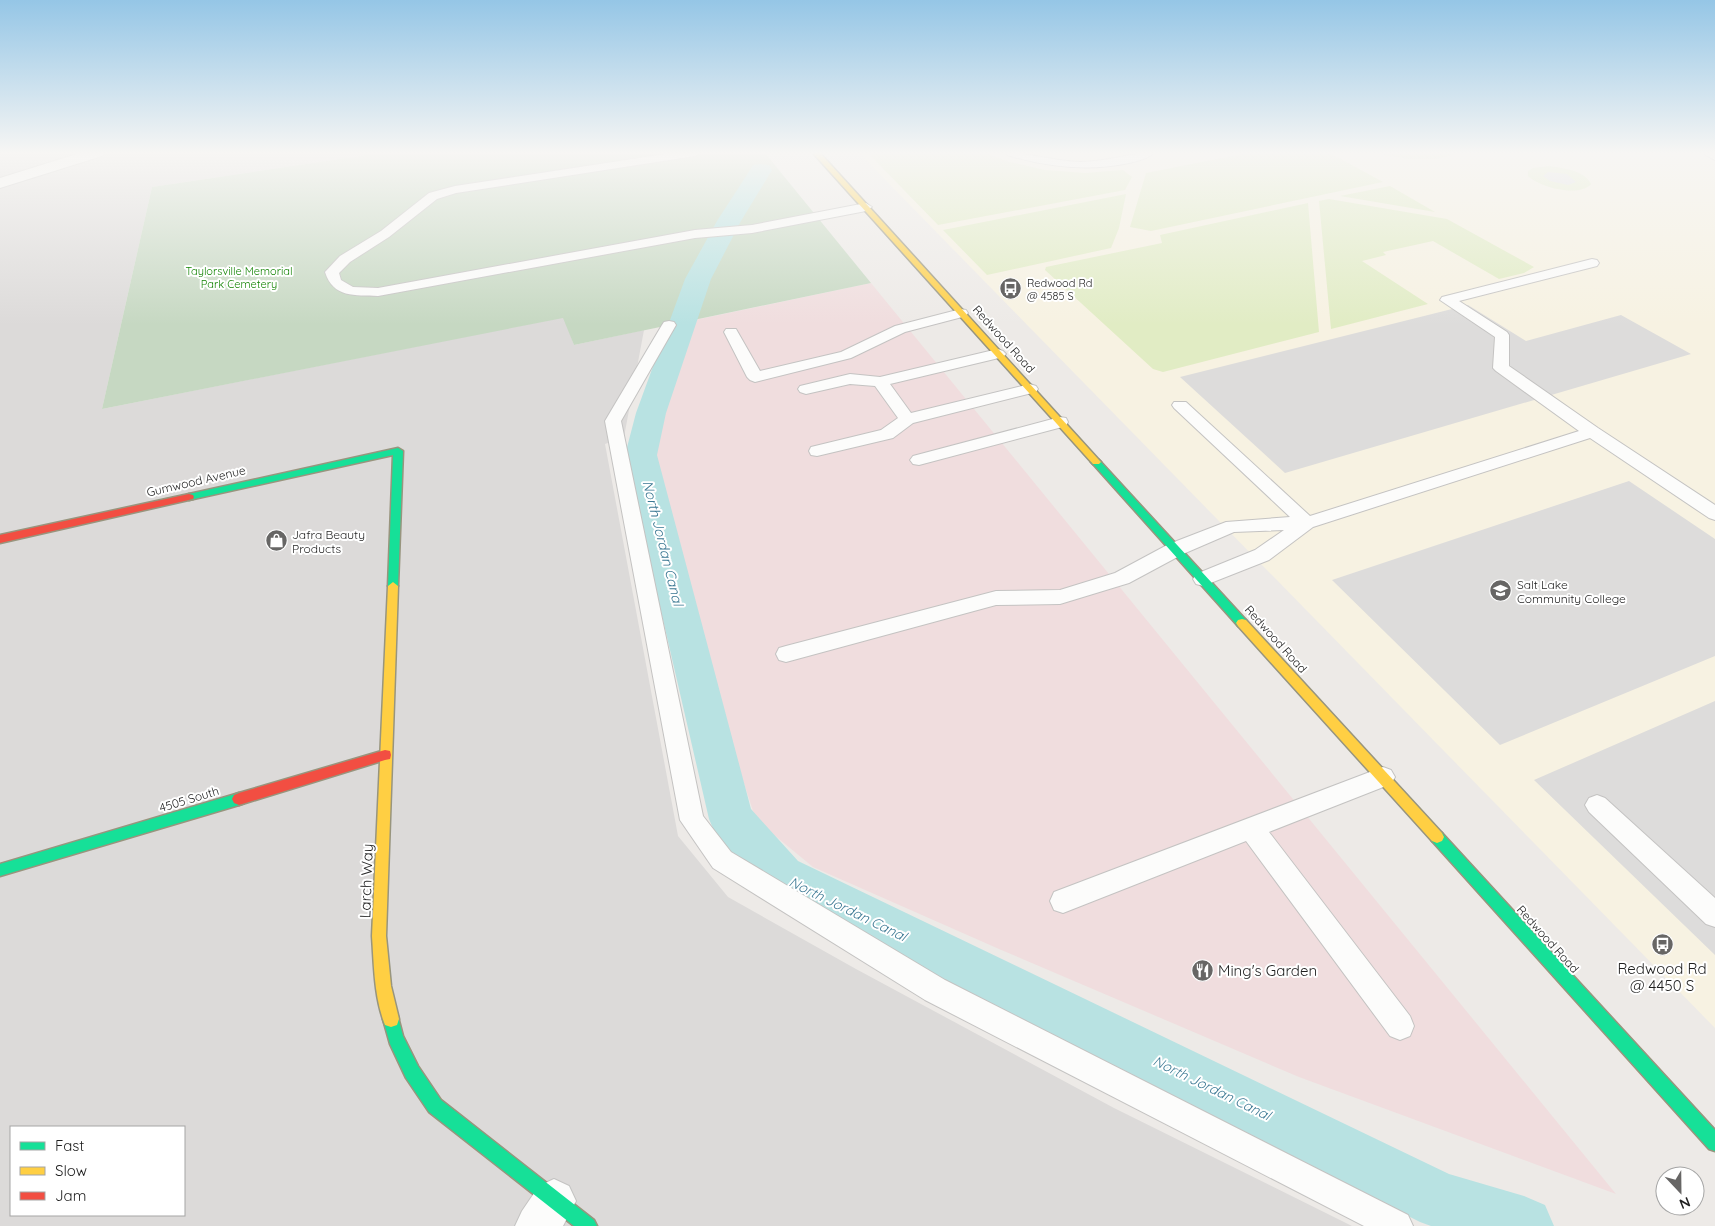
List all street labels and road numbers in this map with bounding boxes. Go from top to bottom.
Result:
street label: Redwood Road [970,302,1038,376]
street label: Gumwood Avenue [145,462,247,500]
street label: Redwood Road [1242,602,1310,676]
street label: 4505 South [157,783,221,815]
street label: Larch Way [355,843,377,919]
street label: Redwood Road [1514,902,1582,976]

